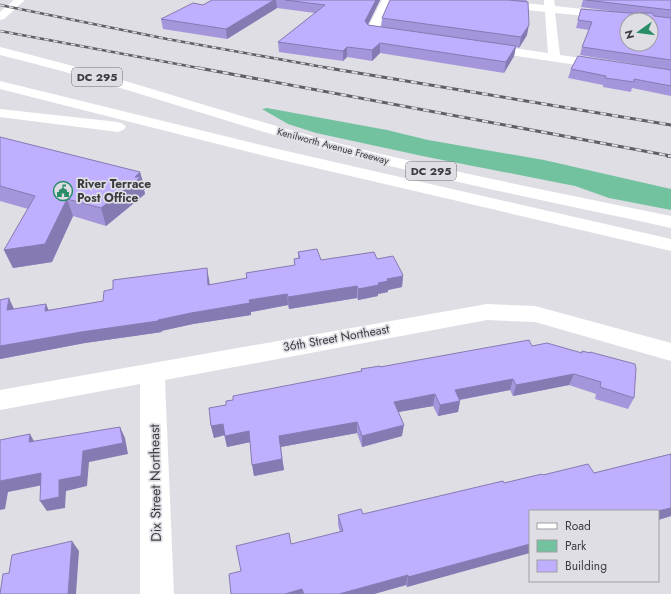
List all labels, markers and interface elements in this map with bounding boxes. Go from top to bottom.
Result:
north arrow [619,12,659,52]
text: N [620,28,638,41]
road number: DC 295 [72,68,122,86]
street label: Kenilworth Avenue Freeway [275,124,391,168]
road number: DC 295 [406,162,456,180]
place label: River Terrace Post Office [77,175,151,207]
public building icon: River Terrace Post Office [52,180,74,202]
street label: 36th Street Northeast [282,320,391,356]
street label: Dix Street Northeast [144,423,166,542]
legend [529,510,659,582]
text: Road [565,517,591,535]
text: Park [565,537,587,555]
text: Building [565,557,607,575]

